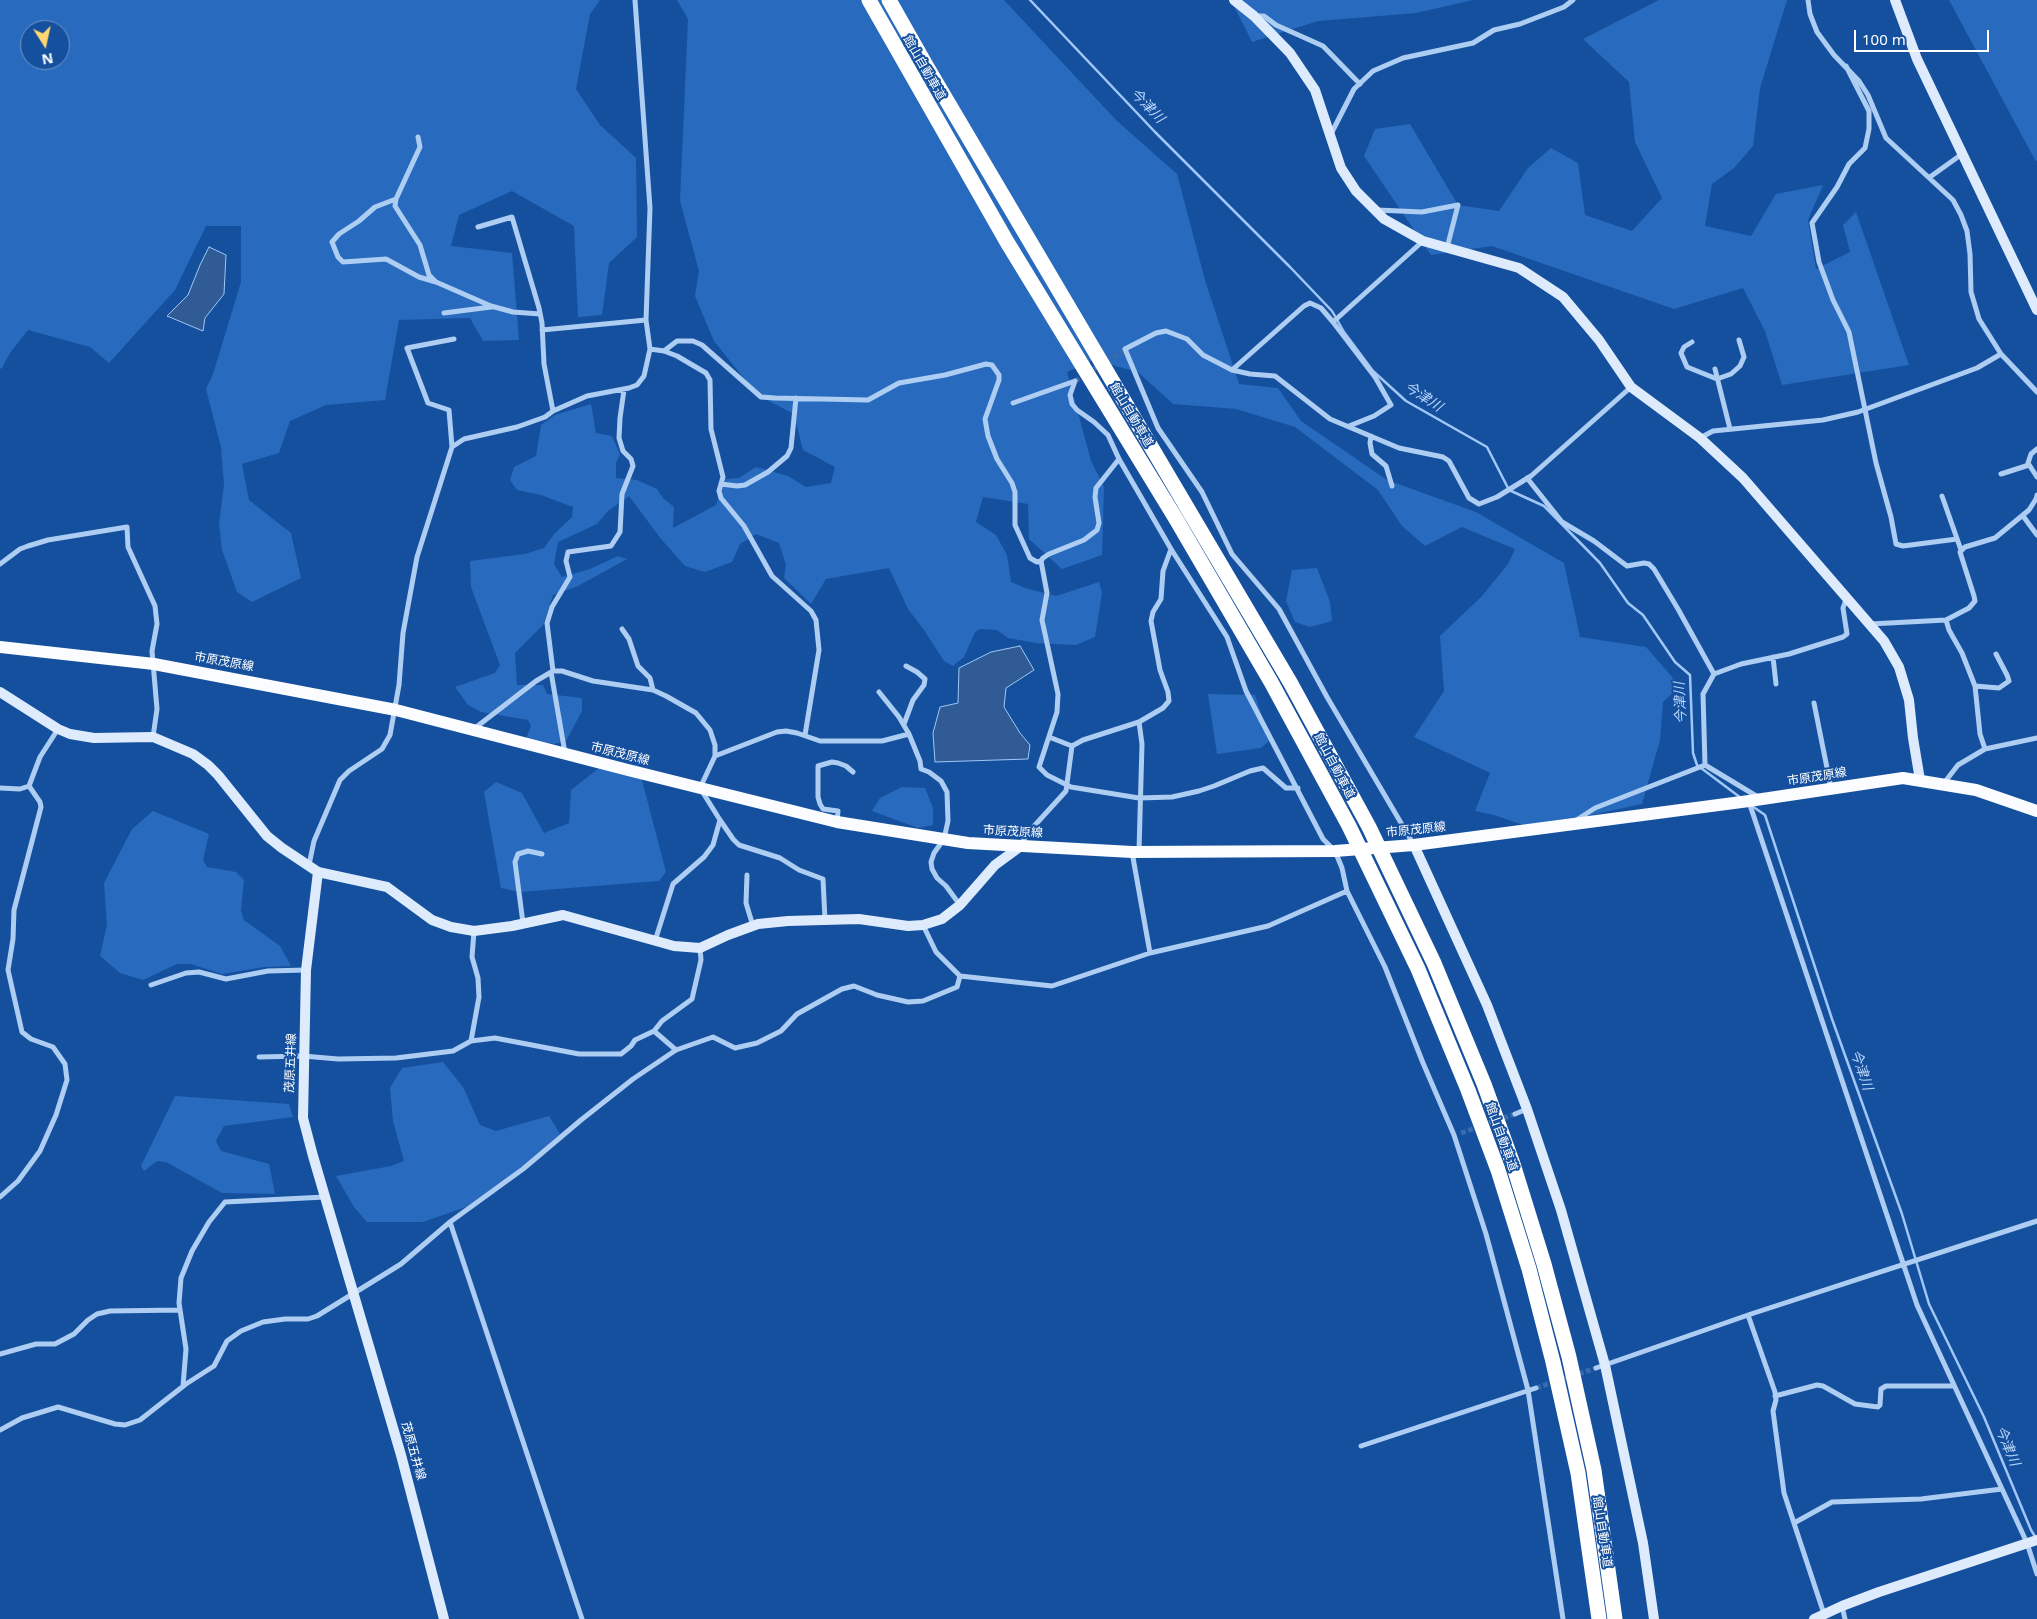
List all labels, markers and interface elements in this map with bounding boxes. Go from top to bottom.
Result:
north arrow [20,20,70,70]
scale bar [1857,20,1992,52]
text: 100 m [1862,29,1906,49]
street label: 館山自動車道 [900,33,948,103]
text: N [40,49,55,70]
water label: 今津川 [1126,85,1168,127]
water label: 今津川 [1401,379,1445,415]
street label: 館山自動車道 [1106,380,1156,450]
street label: 市原茂原線 [193,650,255,674]
water label: 今津川 [1672,682,1690,724]
street label: 館山自動車道 [1311,731,1357,801]
street label: 市原茂原線 [589,740,651,768]
street label: 市原茂原線 [1786,765,1848,789]
street label: 市原茂原線 [1385,820,1447,840]
street label: 市原茂原線 [983,823,1043,841]
street label: 茂原五井線 [283,1033,299,1093]
water label: 今津川 [1846,1047,1876,1093]
street label: 館山自動車道 [1482,1101,1520,1173]
street label: 茂原五井線 [398,1420,428,1482]
water label: 今津川 [1991,1423,2023,1469]
street label: 館山自動車道 [1589,1495,1615,1569]

